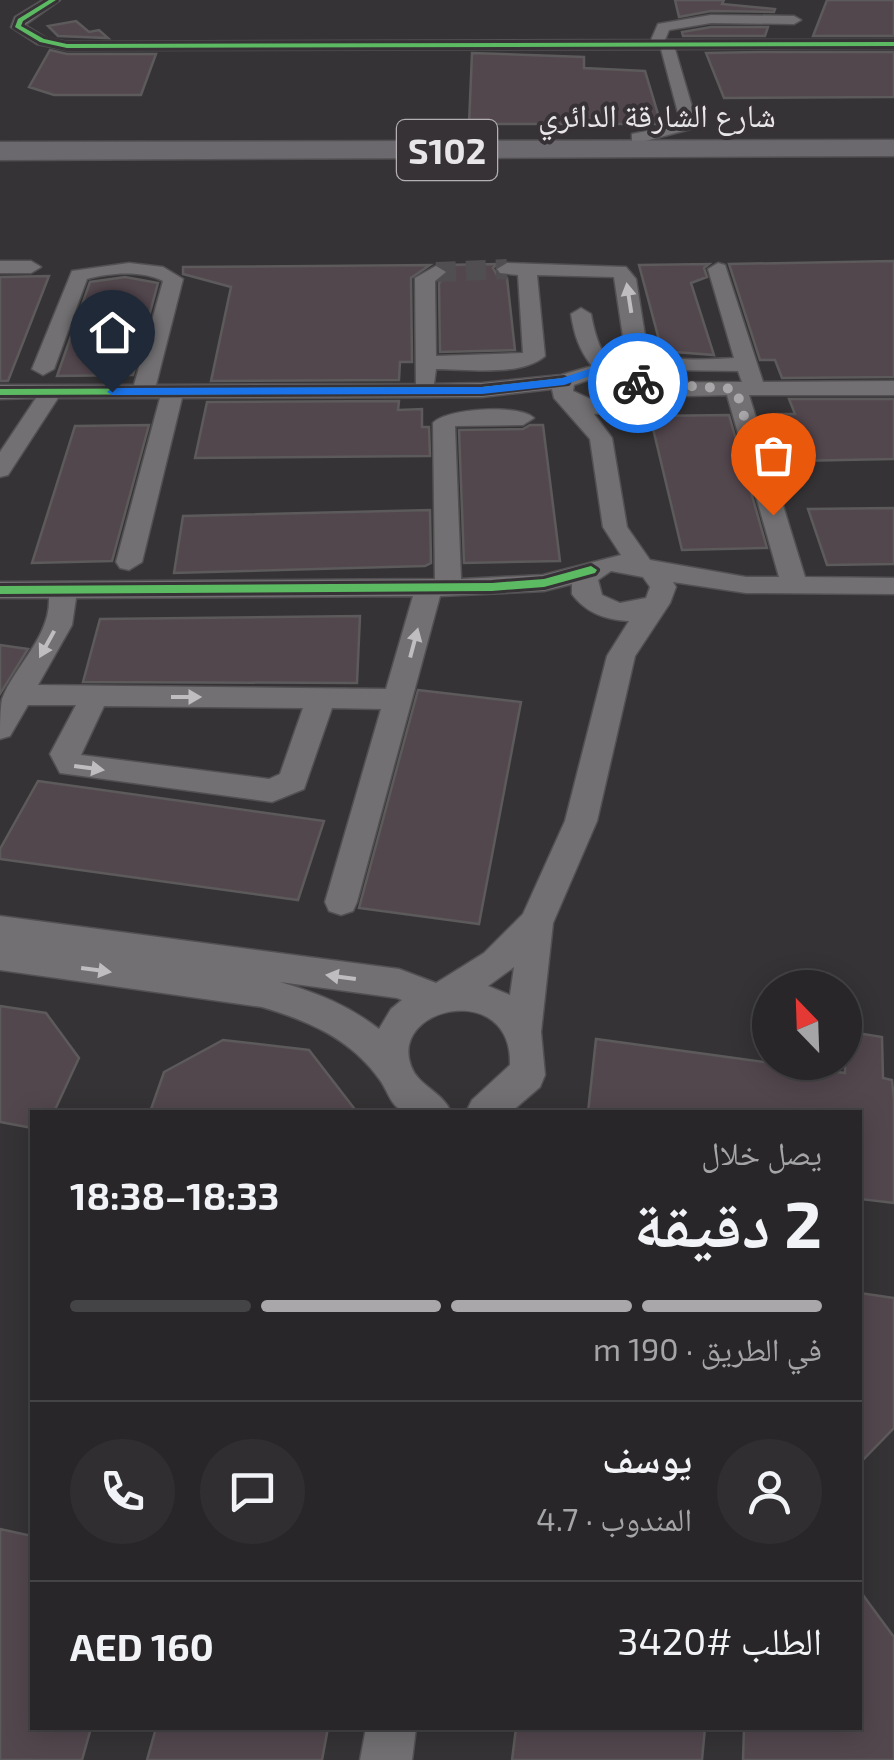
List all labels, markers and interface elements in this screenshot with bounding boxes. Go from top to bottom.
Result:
street label: شارع الشارقة الدائري [538,95,776,141]
road number: S102 [397,120,497,180]
one-way arrow [621,281,636,313]
pin [70,290,155,393]
icon: home [85,305,140,360]
courier [588,333,688,433]
icon: bike [611,356,666,411]
pin [731,413,816,516]
icon: bag [746,428,801,483]
one-way arrow [406,627,422,658]
one-way arrow [38,630,55,659]
one-way arrow [170,689,202,705]
one-way arrow [74,761,106,777]
one-way arrow [81,963,113,979]
one-way arrow [325,968,357,984]
north arrow [752,970,862,1080]
map controls [752,970,862,1080]
text: يصل خلال [701,1133,822,1171]
text: 18:33–18:38 [70,1172,279,1218]
text: 2 دقيقة [634,1183,822,1261]
text: في الطريق · 190 m [593,1329,822,1367]
text: يوسف [602,1435,692,1481]
button: phone [70,1439,175,1544]
button: chat [200,1439,305,1544]
button: person [717,1439,822,1544]
text: المندوب · 4.7 [536,1499,692,1537]
text: الطلب #3420 [617,1617,822,1663]
text: AED 160 [70,1623,214,1669]

